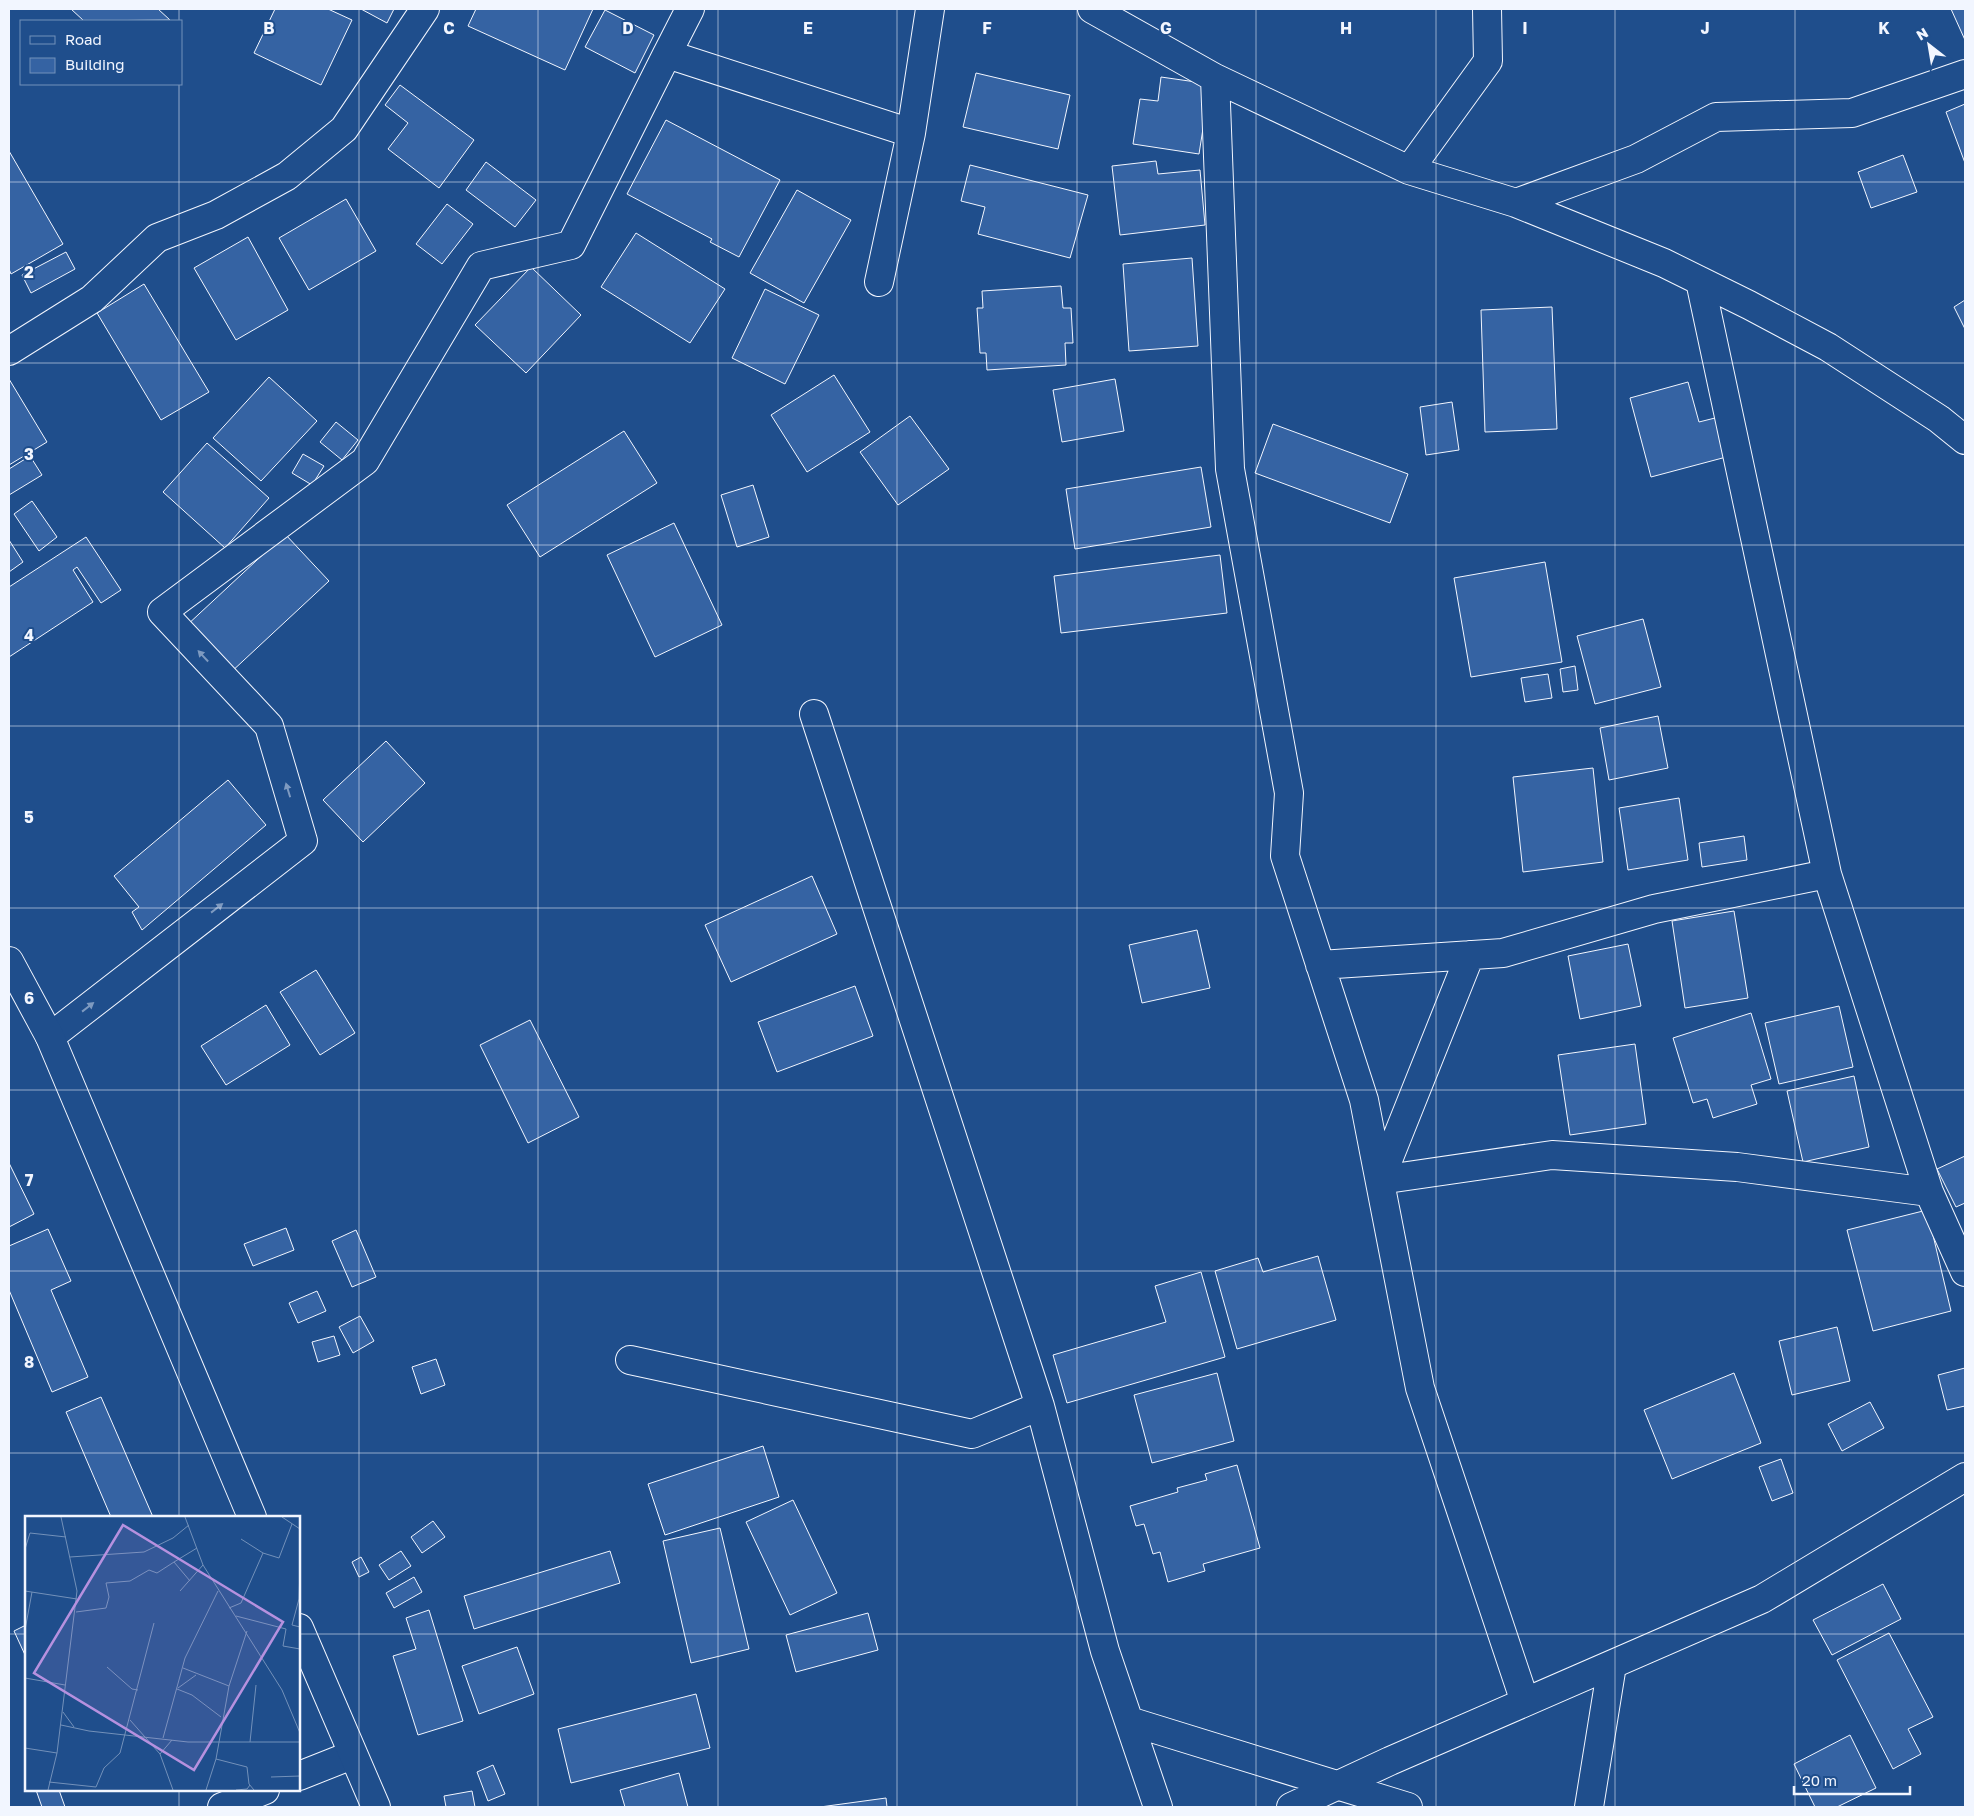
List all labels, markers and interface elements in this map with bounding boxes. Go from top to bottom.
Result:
text: B [263,18,275,38]
text: C [443,18,455,38]
text: D [622,18,634,38]
text: E [803,18,813,38]
text: F [982,18,992,38]
text: G [1160,18,1172,38]
text: H [1340,18,1352,38]
text: I [1522,18,1528,38]
text: J [1700,18,1710,38]
text: K [1878,18,1890,38]
legend [20,20,182,85]
north arrow [1904,20,1954,70]
text: N [1913,23,1931,43]
text: Road [65,30,102,48]
text: Building [65,55,125,73]
text: 2 [24,262,34,282]
text: 3 [24,444,34,464]
text: 4 [24,625,34,645]
one-way arrow [197,651,209,663]
one-way arrow [284,782,292,797]
text: 5 [24,807,34,827]
one-way arrow [210,903,224,913]
text: 6 [24,988,34,1008]
one-way arrow [82,1002,95,1013]
text: 7 [25,1170,34,1190]
text: 8 [24,1352,34,1372]
inset map [25,1516,300,1791]
scale bar [1794,1764,1910,1796]
text: 20 m [1802,1771,1837,1789]

